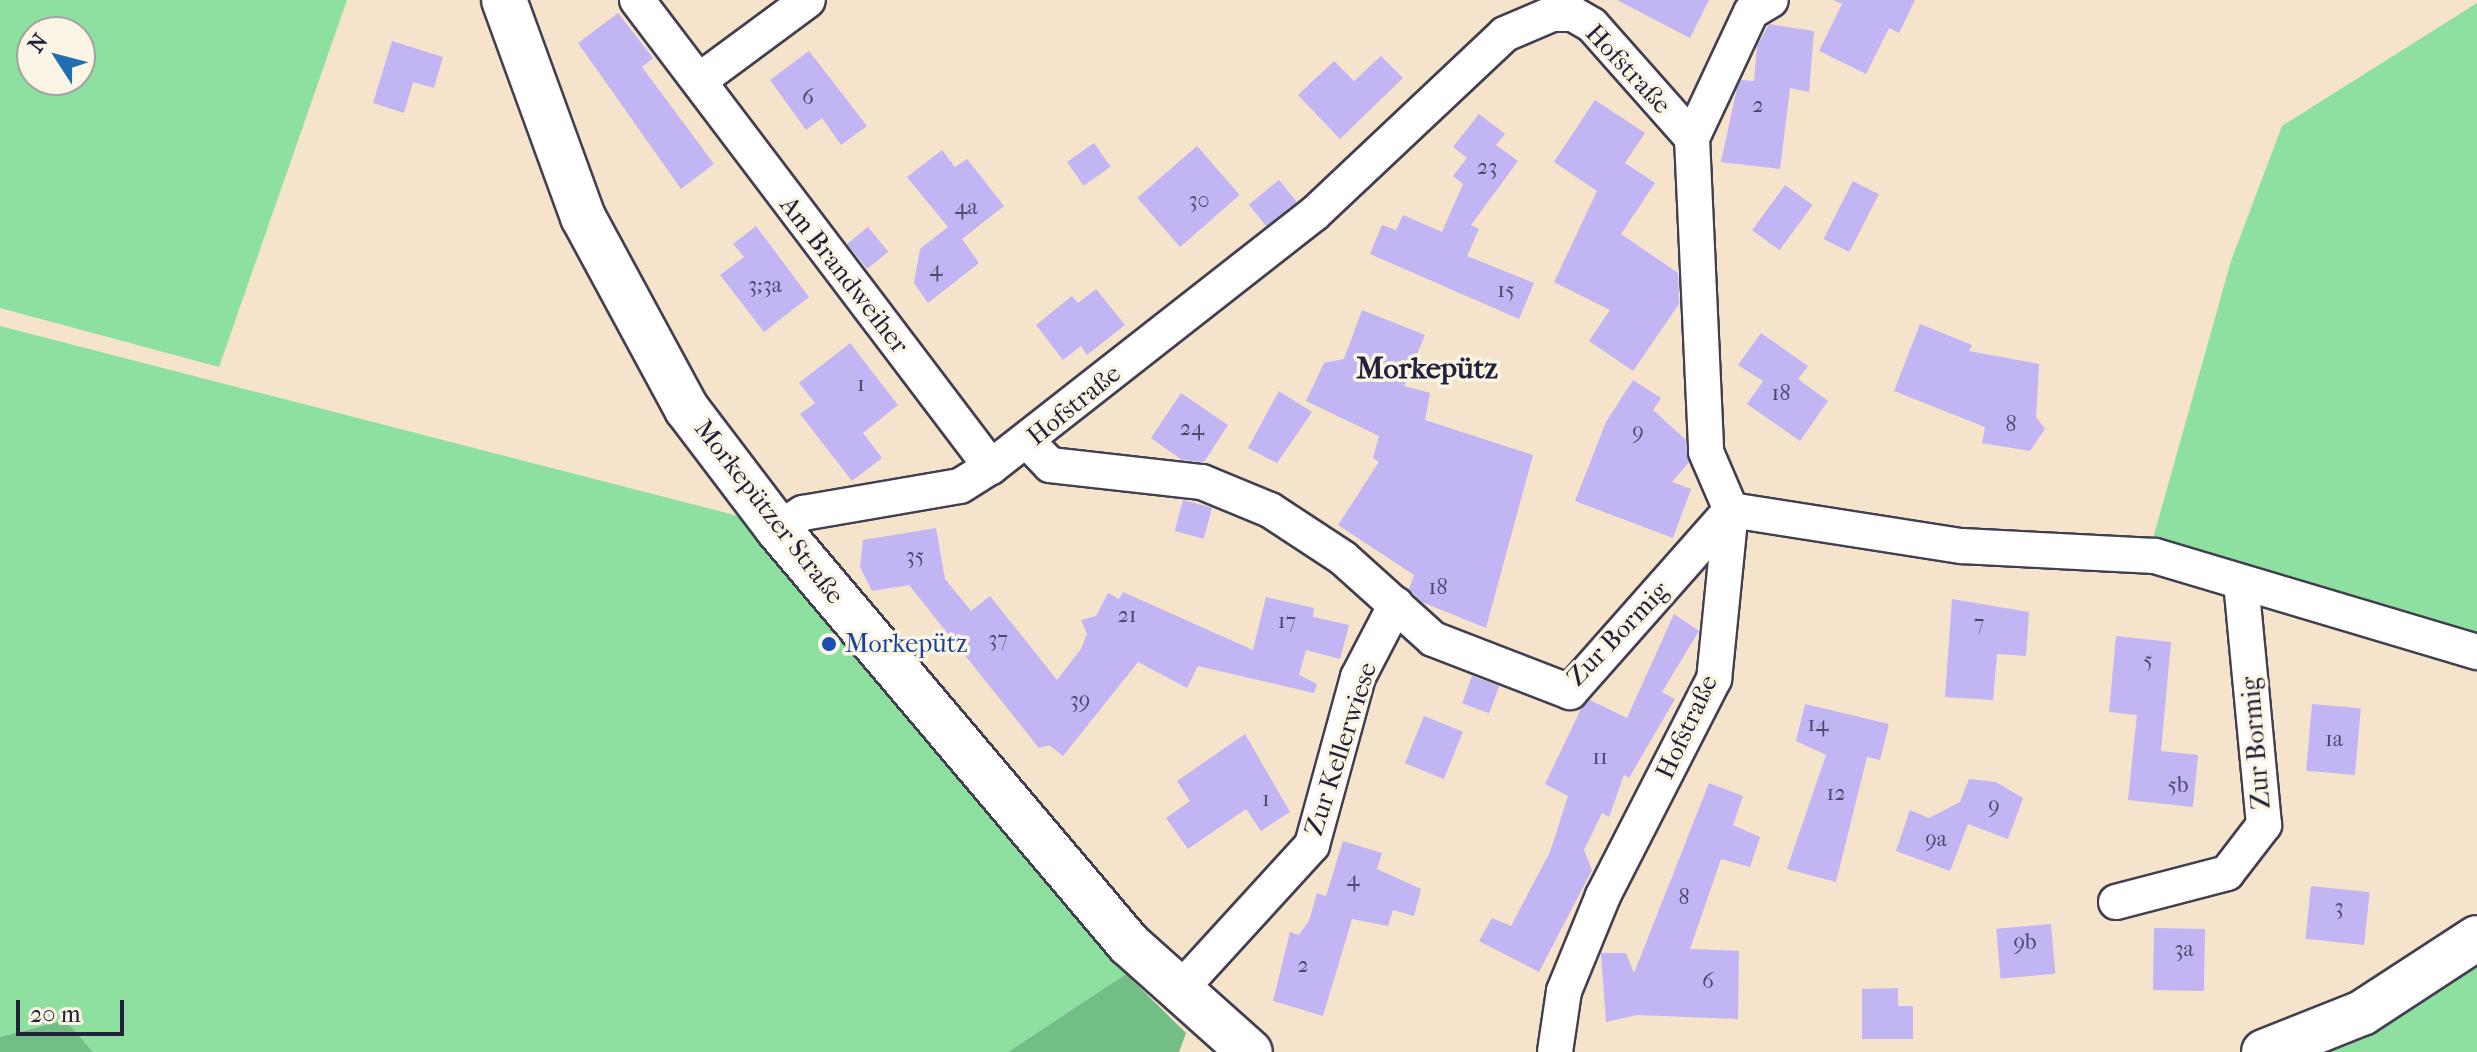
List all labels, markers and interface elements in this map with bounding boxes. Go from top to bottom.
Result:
north arrow [16,16,96,96]
street label: Hofstraße [1579,18,1677,120]
text: N [23,29,54,57]
house number: 6 [802,85,814,111]
house number: 2 [1752,93,1764,119]
house number: 23 [1477,155,1497,181]
house number: 30 [1188,188,1210,214]
street label: Am Brandweiher [773,190,915,360]
house number: 4a [954,195,978,221]
house number: 4 [930,257,942,283]
house number: 3;3a [748,273,782,299]
house number: 15 [1497,278,1515,304]
district label: Morkepütz [1356,351,1498,387]
street label: Hofstraße [1021,358,1127,452]
house number: 1 [857,372,865,398]
house number: 18 [1772,381,1790,407]
house number: 8 [2005,412,2017,438]
street label: Morkepützer Straße [687,414,851,610]
house number: 24 [1180,416,1204,442]
house number: 9 [1632,419,1644,445]
house number: 35 [906,544,924,570]
house number: 18 [1429,575,1447,601]
street label: Zur Bormig [1561,575,1675,693]
house number: 21 [1117,603,1137,629]
house number: 17 [1278,609,1296,635]
house number: 7 [1974,611,1984,637]
house number: 37 [988,627,1008,653]
place label: Morkepütz [845,628,968,660]
marker: Morkepütz [820,635,838,653]
house number: 5 [2143,648,2153,674]
street label: Zur Kellerwiese [1298,658,1384,840]
street label: Hofstraße [1649,670,1725,784]
street label: Zur Bormig [2235,675,2277,811]
house number: 39 [1070,688,1090,714]
house number: 14 [1808,712,1828,738]
house number: 1a [2325,727,2343,753]
house number: 11 [1592,745,1608,771]
house number: 5b [2167,773,2189,799]
house number: 12 [1826,781,1846,807]
house number: 1 [1262,787,1270,813]
house number: 9 [1988,793,2000,819]
house number: 9a [1925,827,1947,853]
house number: 4 [1347,867,1359,893]
house number: 8 [1678,885,1690,911]
house number: 3 [2334,895,2344,921]
house number: 9b [2013,930,2037,956]
house number: 3a [2174,937,2194,963]
house number: 2 [1297,953,1309,979]
house number: 6 [1702,969,1714,995]
scale bar [20,984,128,1034]
text: 20 m [30,1000,81,1028]

